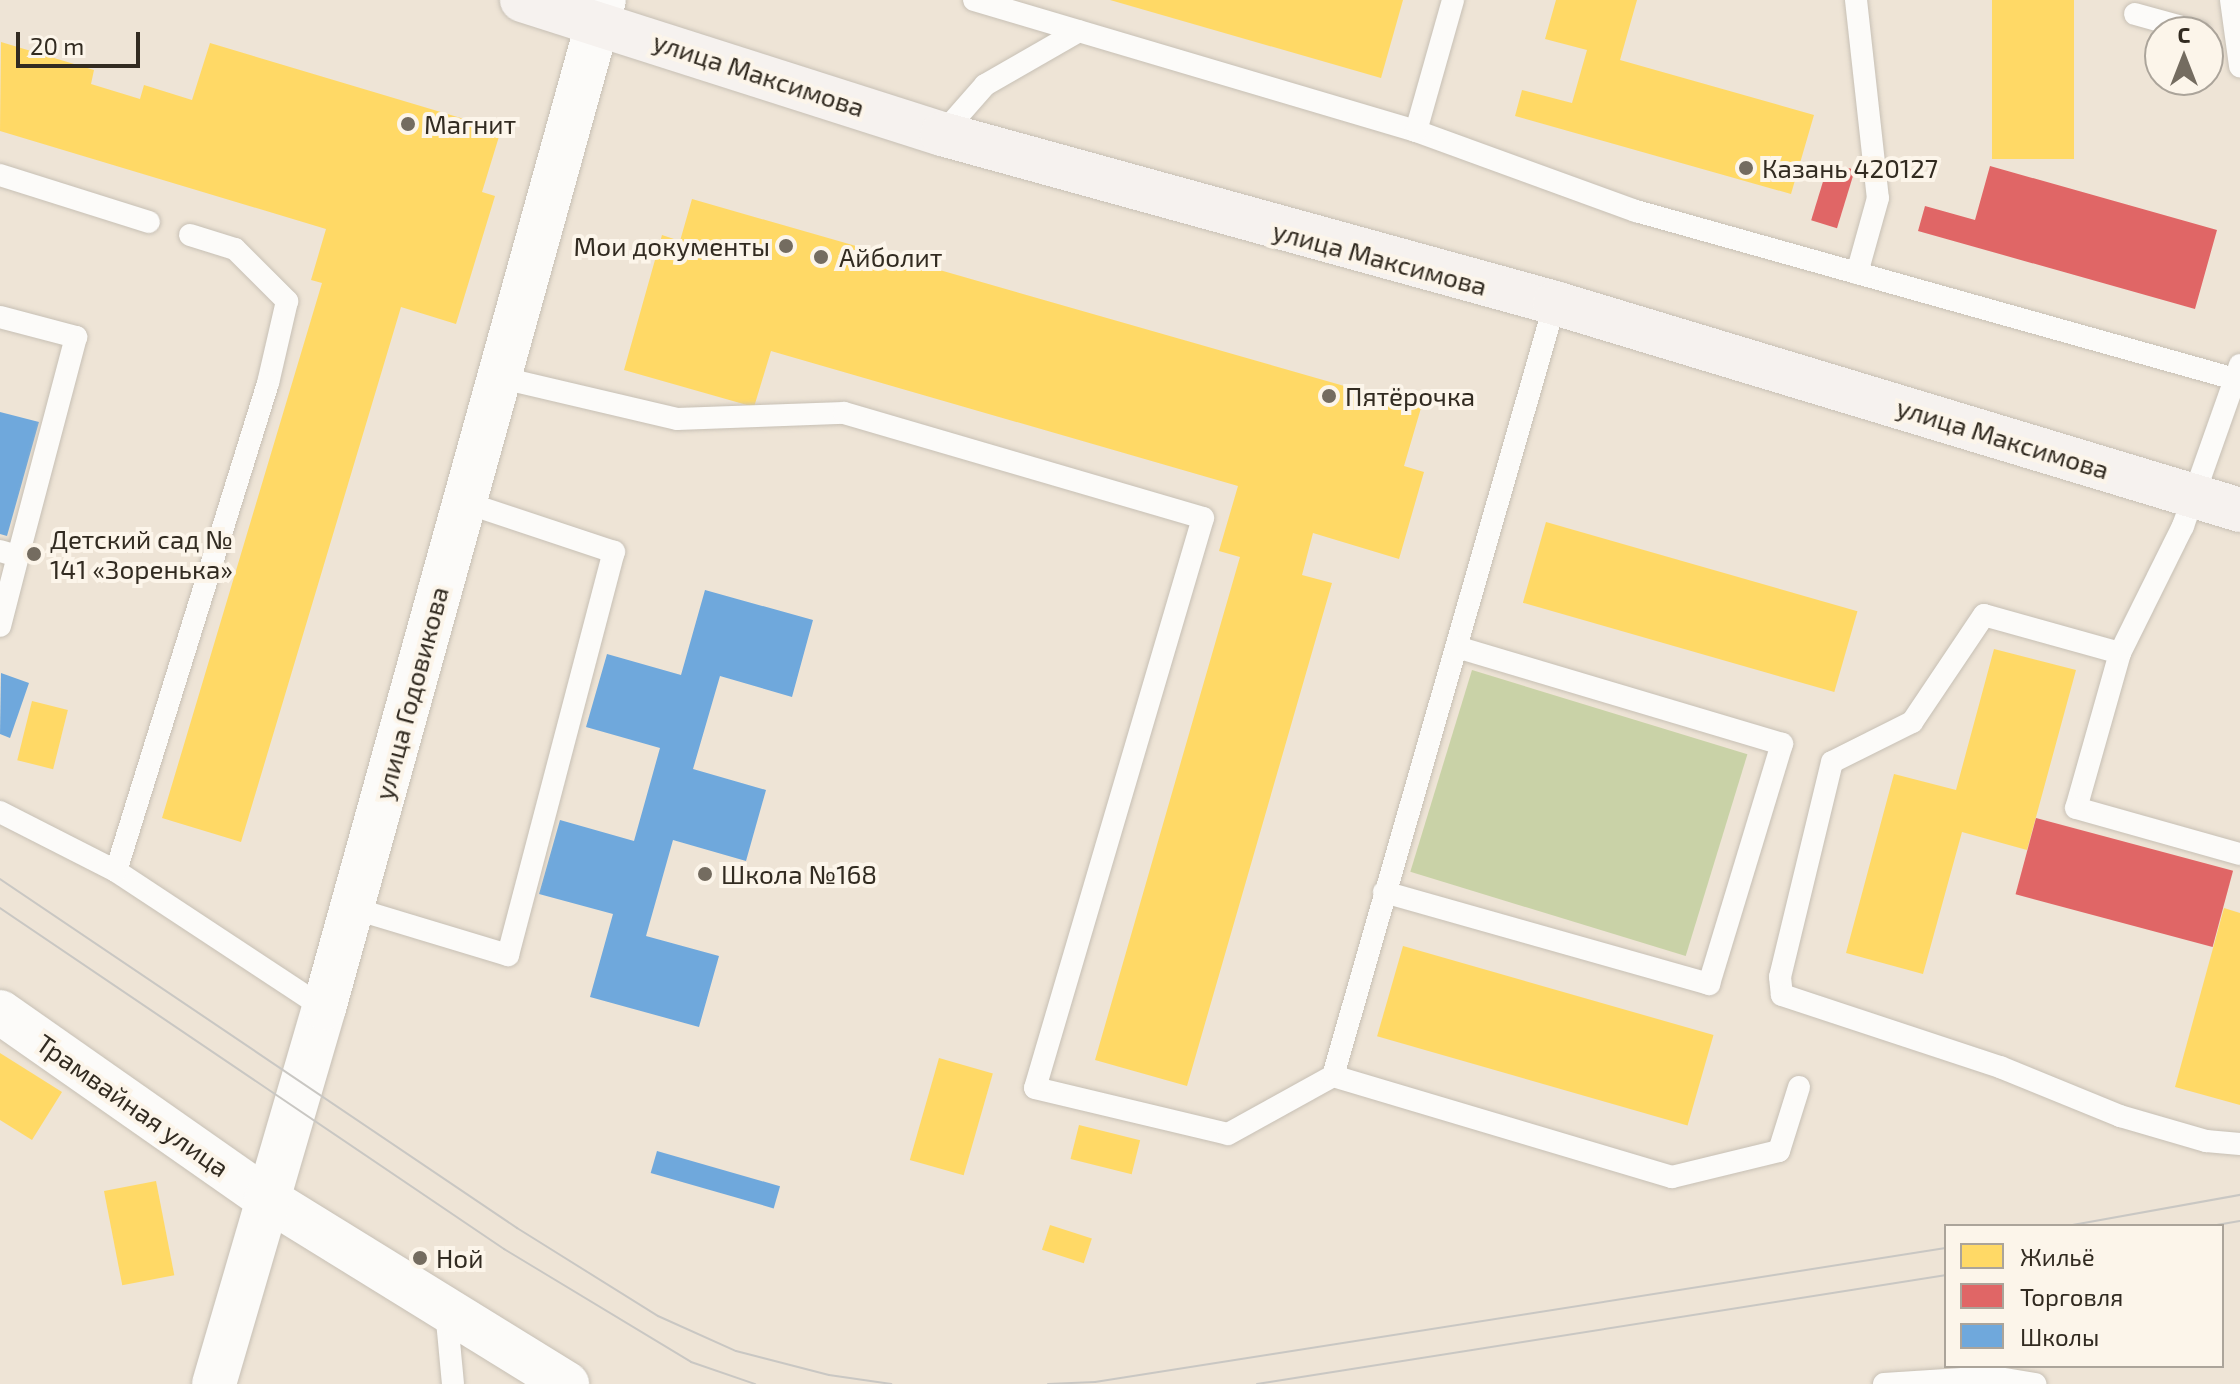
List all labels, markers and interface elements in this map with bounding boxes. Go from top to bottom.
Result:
scale bar [20,16,144,66]
north arrow [2144,16,2224,96]
text: С [2178,21,2190,47]
street label: улица Максимова [649,25,869,123]
text: 20 m [30,31,84,60]
place label: Магнит [424,108,516,140]
marker: Магнит [399,115,417,133]
place label: Казань 420127 [1762,152,1938,184]
marker: Казань 420127 [1737,159,1755,177]
street label: улица Максимова [1270,214,1490,302]
place label: Мои документы [573,230,770,262]
marker: Мои документы [777,237,795,255]
place label: Айболит [839,241,943,273]
marker: Айболит [810,246,832,268]
place label: Пятёрочка [1345,380,1475,412]
marker: Пятёрочка [1320,387,1338,405]
street label: улица Максимова [1893,391,2113,485]
place label: Детский сад № 141 «Зоренька» [50,523,233,584]
marker: Детский сад № 141 «Зоренька» [25,545,43,563]
street label: улица Годовикова [368,583,454,803]
place label: Школа №168 [721,858,877,890]
marker: Школа №168 [696,865,714,883]
street label: Трамвайная улица [31,1027,235,1183]
legend [1944,1224,2224,1368]
place label: Ной [436,1242,483,1274]
text: Жильё [2020,1242,2095,1271]
marker: Ной [411,1249,429,1267]
text: Торговля [2020,1282,2123,1311]
text: Школы [2020,1322,2099,1351]

